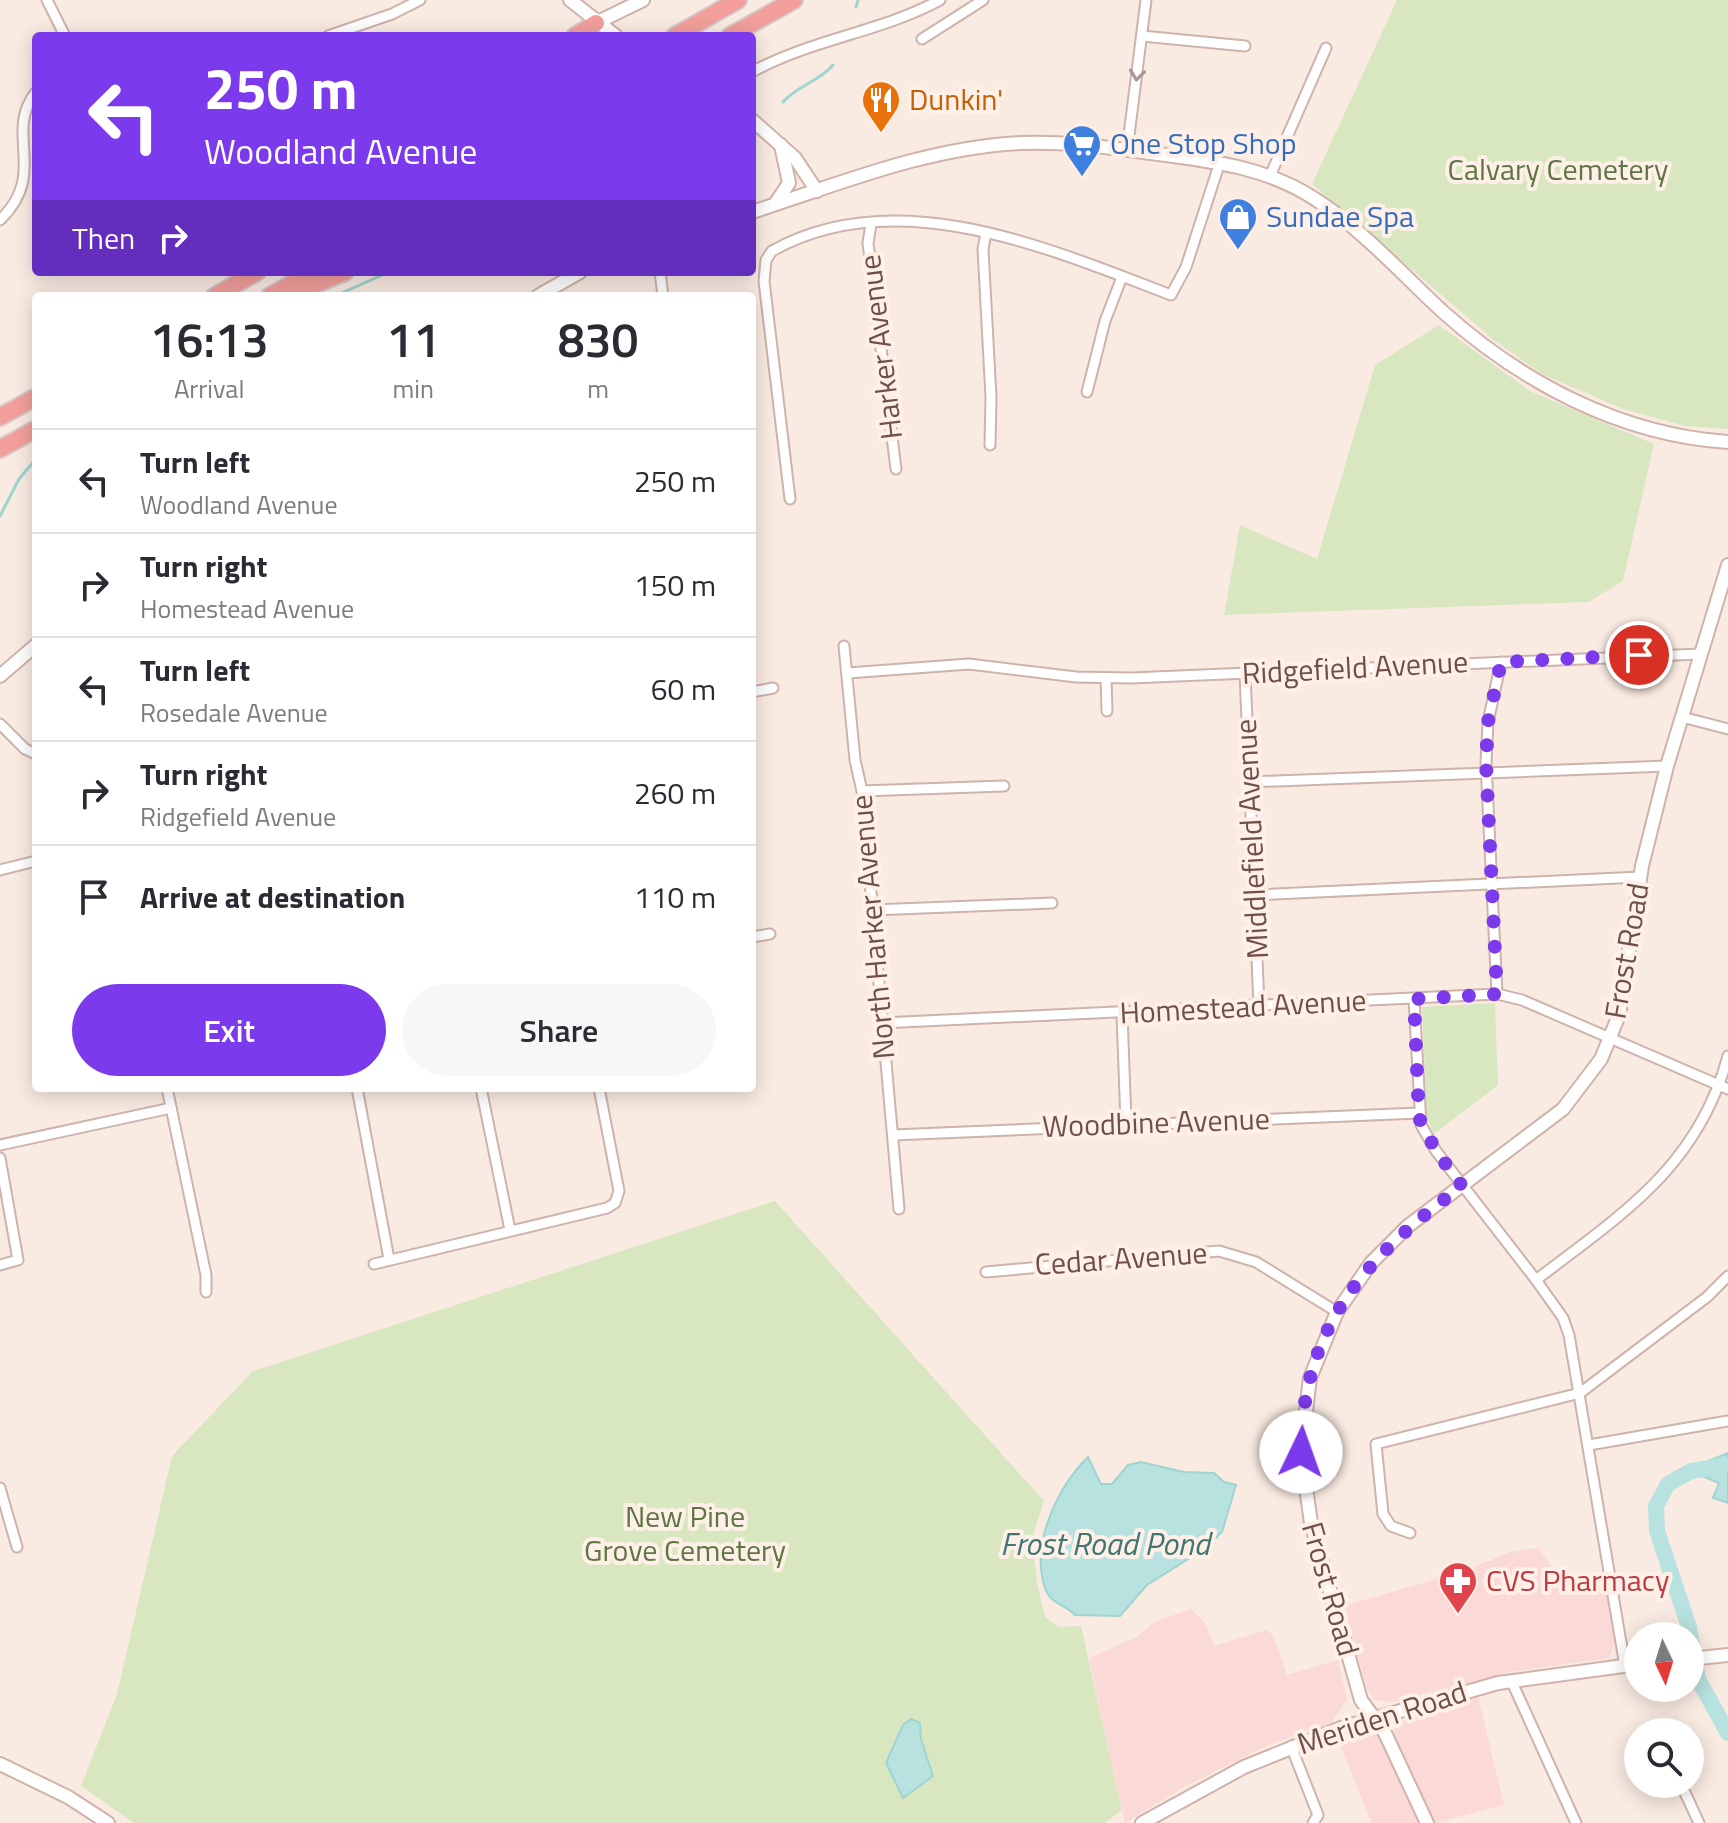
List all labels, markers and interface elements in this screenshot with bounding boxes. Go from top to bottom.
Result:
text: 250 m [204,46,357,131]
icon: left [72,64,176,168]
one-way arrow [1129,68,1146,82]
place label: Dunkin' [909,76,1003,122]
restaurant icon: Dunkin' [860,79,902,134]
place label: One Stop Shop [1110,120,1296,166]
text: Woodland Avenue [204,123,478,178]
supermarket icon: One Stop Shop [1061,123,1103,178]
park label: Calvary Cemetery [1448,146,1668,192]
place label: Sundae Spa [1266,193,1414,239]
shop icon: Sundae Spa [1217,196,1259,251]
text: Then [72,215,135,261]
icon: right [151,216,195,260]
street label: Harker Avenue [846,252,914,442]
text: 16:13 [150,303,269,376]
text: 11 [386,303,440,376]
text: 830 [558,303,638,376]
text: Arrival [174,369,244,408]
text: min [392,369,434,408]
text: m [587,369,609,408]
text: Turn left [140,439,250,485]
text: 250 m [634,458,716,504]
icon: left [72,459,116,503]
text: Woodland Avenue [140,485,338,524]
text: Turn right [140,543,268,589]
text: 150 m [634,562,716,608]
icon: right [72,563,116,607]
text: Homestead Avenue [140,589,354,628]
pin [1605,621,1673,689]
icon: arrive [1617,633,1661,677]
street label: Ridgefield Avenue [1241,638,1469,696]
text: Turn left [140,647,250,693]
text: 60 m [651,666,716,712]
icon: left [72,667,116,711]
text: Rosedale Avenue [140,693,328,732]
street label: Middlefield Avenue [1222,718,1280,960]
text: Turn right [140,751,268,797]
text: 260 m [634,770,716,816]
icon: right [72,771,116,815]
street label: North Harker Avenue [838,793,906,1061]
text: Ridgefield Avenue [140,797,336,836]
text: Arrive at destination [140,874,405,920]
text: 110 m [634,874,716,920]
icon: arrive [72,875,116,919]
street label: Frost Road [1591,879,1661,1022]
street label: Homestead Avenue [1118,977,1368,1035]
button: Exit [72,984,386,1076]
button: Share [402,984,716,1076]
street label: Woodbine Avenue [1041,1095,1270,1149]
street label: Cedar Avenue [1033,1229,1209,1287]
position arrow [1259,1410,1343,1494]
park label: New Pine Grove Cemetery [584,1493,786,1573]
street label: Frost Road [1290,1516,1372,1661]
water label: Frost Road Pond [1000,1519,1214,1567]
place label: CVS Pharmacy [1486,1557,1669,1603]
pharmacy icon: CVS Pharmacy [1437,1560,1479,1615]
north arrow [1624,1622,1704,1702]
map controls [1624,1622,1704,1798]
street label: Meriden Road [1291,1668,1472,1766]
button: search [1624,1718,1704,1798]

